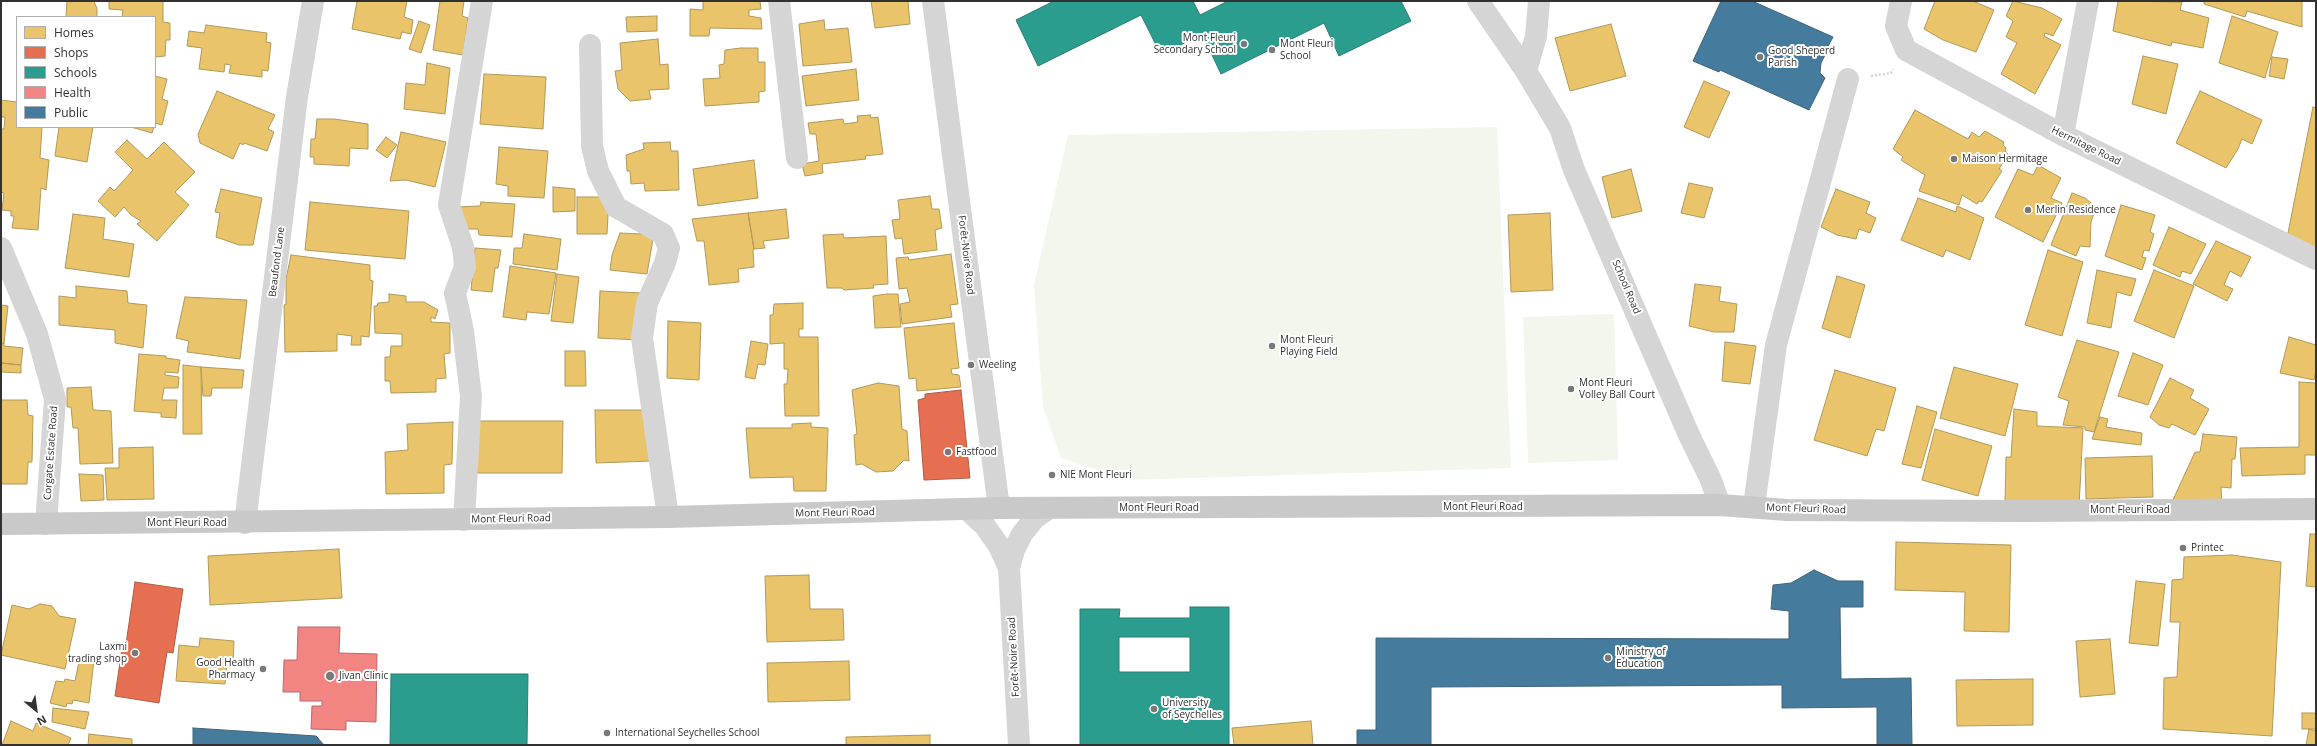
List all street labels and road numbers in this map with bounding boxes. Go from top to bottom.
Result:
street label: Hermitage Road [2049,124,2123,168]
street label: Forêt-Noire Road [955,215,977,295]
street label: Beaufond Lane [267,226,287,298]
street label: School Road [1609,258,1643,316]
street label: Corgate Estate Road [42,406,60,500]
street label: Mont Fleuri Road [1443,501,1523,513]
street label: Mont Fleuri Road [1119,502,1199,514]
street label: Mont Fleuri Road [1766,502,1846,516]
street label: Mont Fleuri Road [2090,504,2170,516]
street label: Mont Fleuri Road [795,506,875,520]
street label: Mont Fleuri Road [471,512,551,526]
street label: Mont Fleuri Road [147,517,227,529]
street label: Forêt-Noire Road [1006,617,1022,697]

